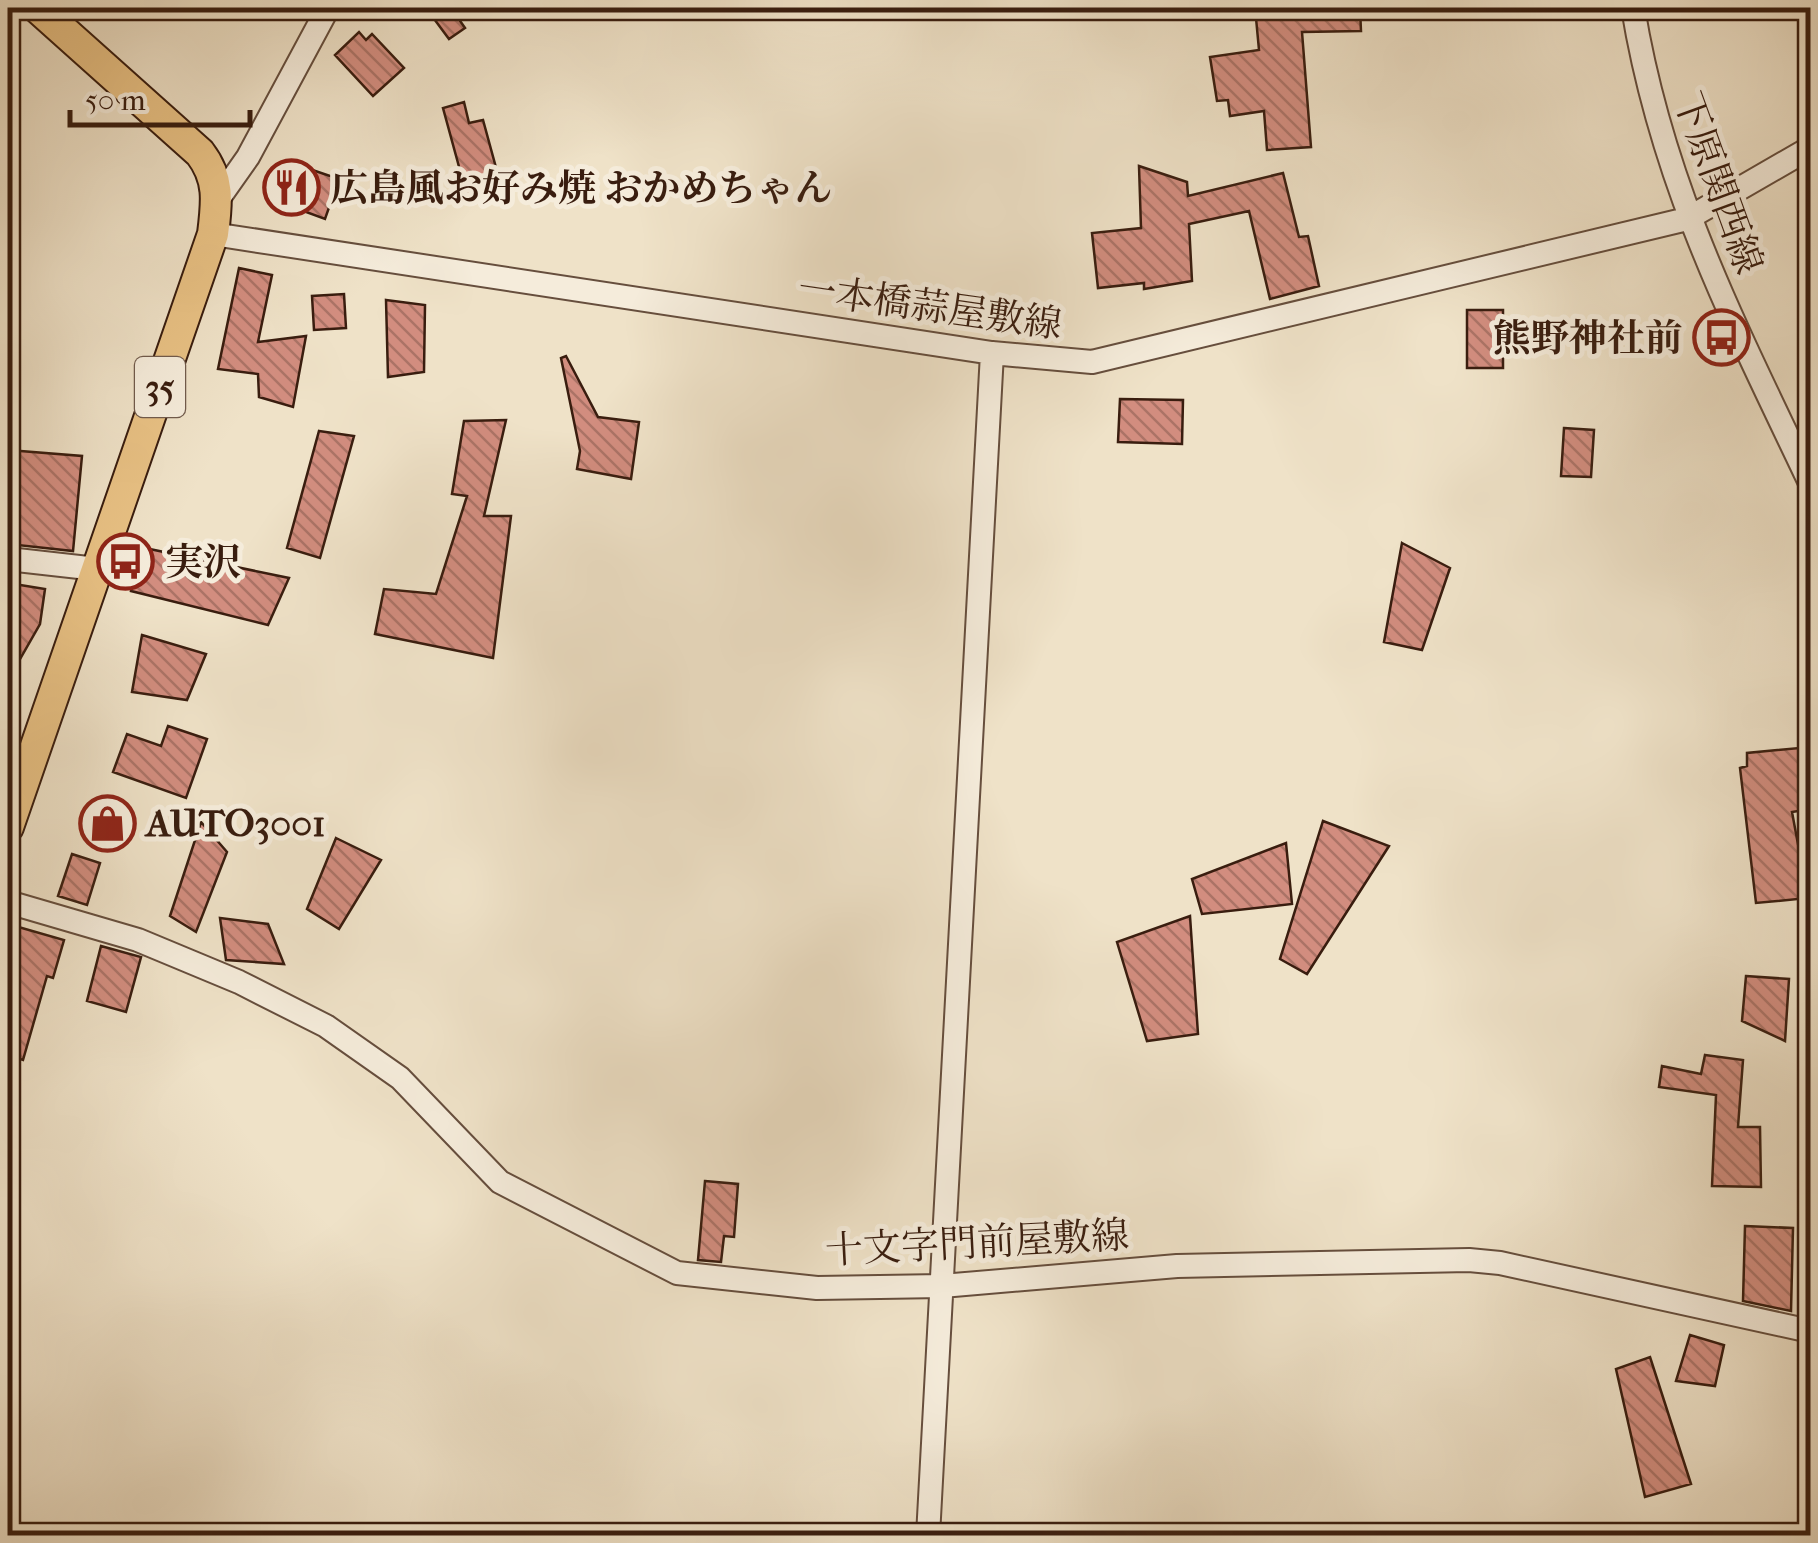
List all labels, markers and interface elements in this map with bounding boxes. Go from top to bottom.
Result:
scale bar [70,65,250,127]
text: 50 m [85,83,146,118]
street label: 下原関西線 [1664,86,1772,280]
restaurant icon: 広島風お好み焼 おかめちゃん [261,158,321,218]
place label: 広島風お好み焼 おかめちゃん [330,166,832,211]
street label: 一本橋蒜屋敷線 [795,266,1065,348]
bus stop icon: 熊野神社前 [1692,308,1752,368]
place label: 熊野神社前 [1493,316,1683,361]
road number: 35 [135,357,185,417]
bus stop icon: 実沢 [96,532,156,592]
place label: 実沢 [165,540,241,585]
shop icon: AUTO3001 [77,793,137,853]
place label: AUTO3001 [144,801,325,846]
street label: 十文字門前屋敷線 [824,1213,1130,1273]

